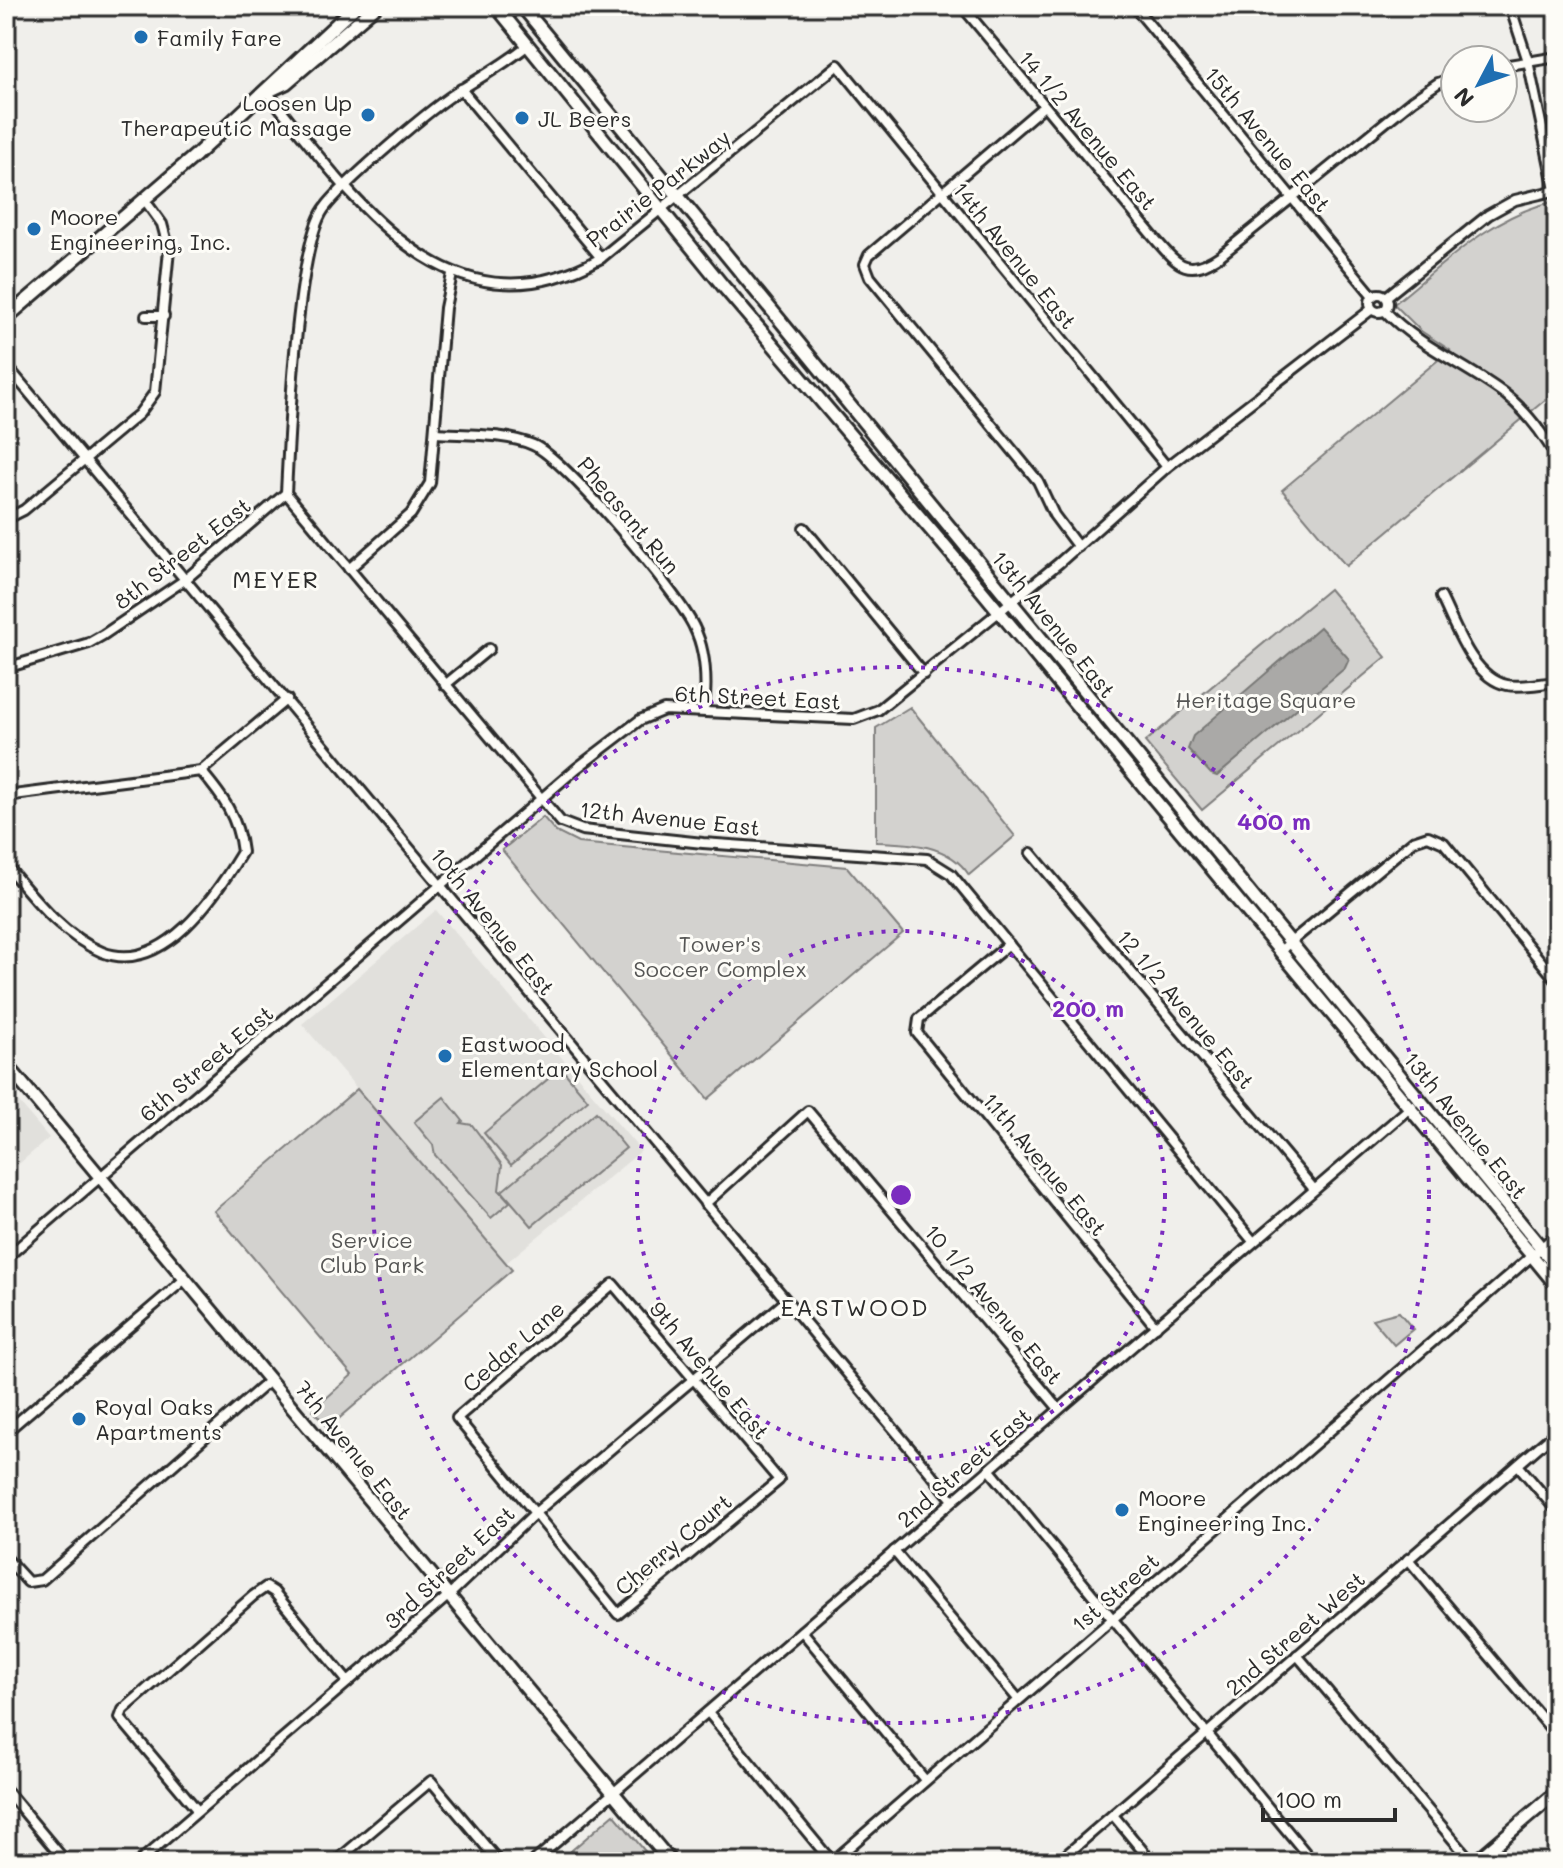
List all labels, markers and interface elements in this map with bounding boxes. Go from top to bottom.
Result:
place label: Family Fare [157,23,282,52]
marker: Family Fare [132,28,150,46]
street label: 14 1/2 Avenue East [1013,44,1163,216]
north arrow [1439,44,1519,124]
street label: 15th Avenue East [1199,60,1337,218]
text: N [1447,82,1480,113]
place label: Loosen Up Therapeutic Massage [121,88,352,142]
place label: JL Beers [538,104,631,133]
marker: Loosen Up Therapeutic Massage [359,106,377,124]
marker: JL Beers [513,109,531,127]
street label: Prairie Parkway [580,123,736,253]
street label: 14th Avenue East [947,175,1083,335]
place label: Moore Engineering, Inc. [50,202,231,256]
marker: Moore Engineering, Inc. [25,220,43,238]
street label: Pheasant Run [571,450,687,580]
street label: 8th Street East [108,490,256,616]
street label: 13th Avenue East [986,544,1122,704]
district label: MEYER [232,563,320,594]
street label: 6th Street East [674,678,842,716]
park label: Heritage Square [1176,685,1356,714]
street label: 12th Avenue East [578,794,762,842]
text: 400 m [1237,805,1311,836]
street label: 10th Avenue East [424,841,562,1001]
street label: 12 1/2 Avenue East [1111,923,1261,1095]
park label: Tower's Soccer Complex [633,929,807,983]
text: 200 m [1052,992,1124,1023]
street label: 6th Street East [133,998,279,1128]
place label: Eastwood Elementary School [461,1029,658,1083]
street label: 13th Avenue East [1398,1045,1534,1205]
marker: Eastwood Elementary School [436,1047,454,1065]
street label: 11th Avenue East [976,1086,1114,1242]
centre of rings [887,1181,915,1209]
street label: 10 1/2 Avenue East [918,1218,1070,1390]
park label: Service Club Park [320,1225,424,1279]
district label: EASTWOOD [781,1291,929,1322]
street label: Cedar Lane [456,1294,570,1398]
street label: 9th Avenue East [644,1295,776,1445]
street label: 7th Avenue East [289,1374,419,1526]
place label: Royal Oaks Apartments [95,1392,222,1446]
street label: 2nd Street East [891,1401,1037,1533]
marker: Royal Oaks Apartments [70,1410,88,1428]
place label: Moore Engineering Inc. [1138,1483,1313,1537]
street label: Cherry Court [609,1487,737,1601]
street label: 3rd Street East [377,1499,521,1635]
marker: Moore Engineering Inc. [1113,1501,1131,1519]
street label: 1st Street [1065,1546,1165,1638]
street label: 2nd Street West [1219,1564,1371,1702]
scale bar [1263,1772,1395,1822]
text: 100 m [1275,1783,1342,1814]

